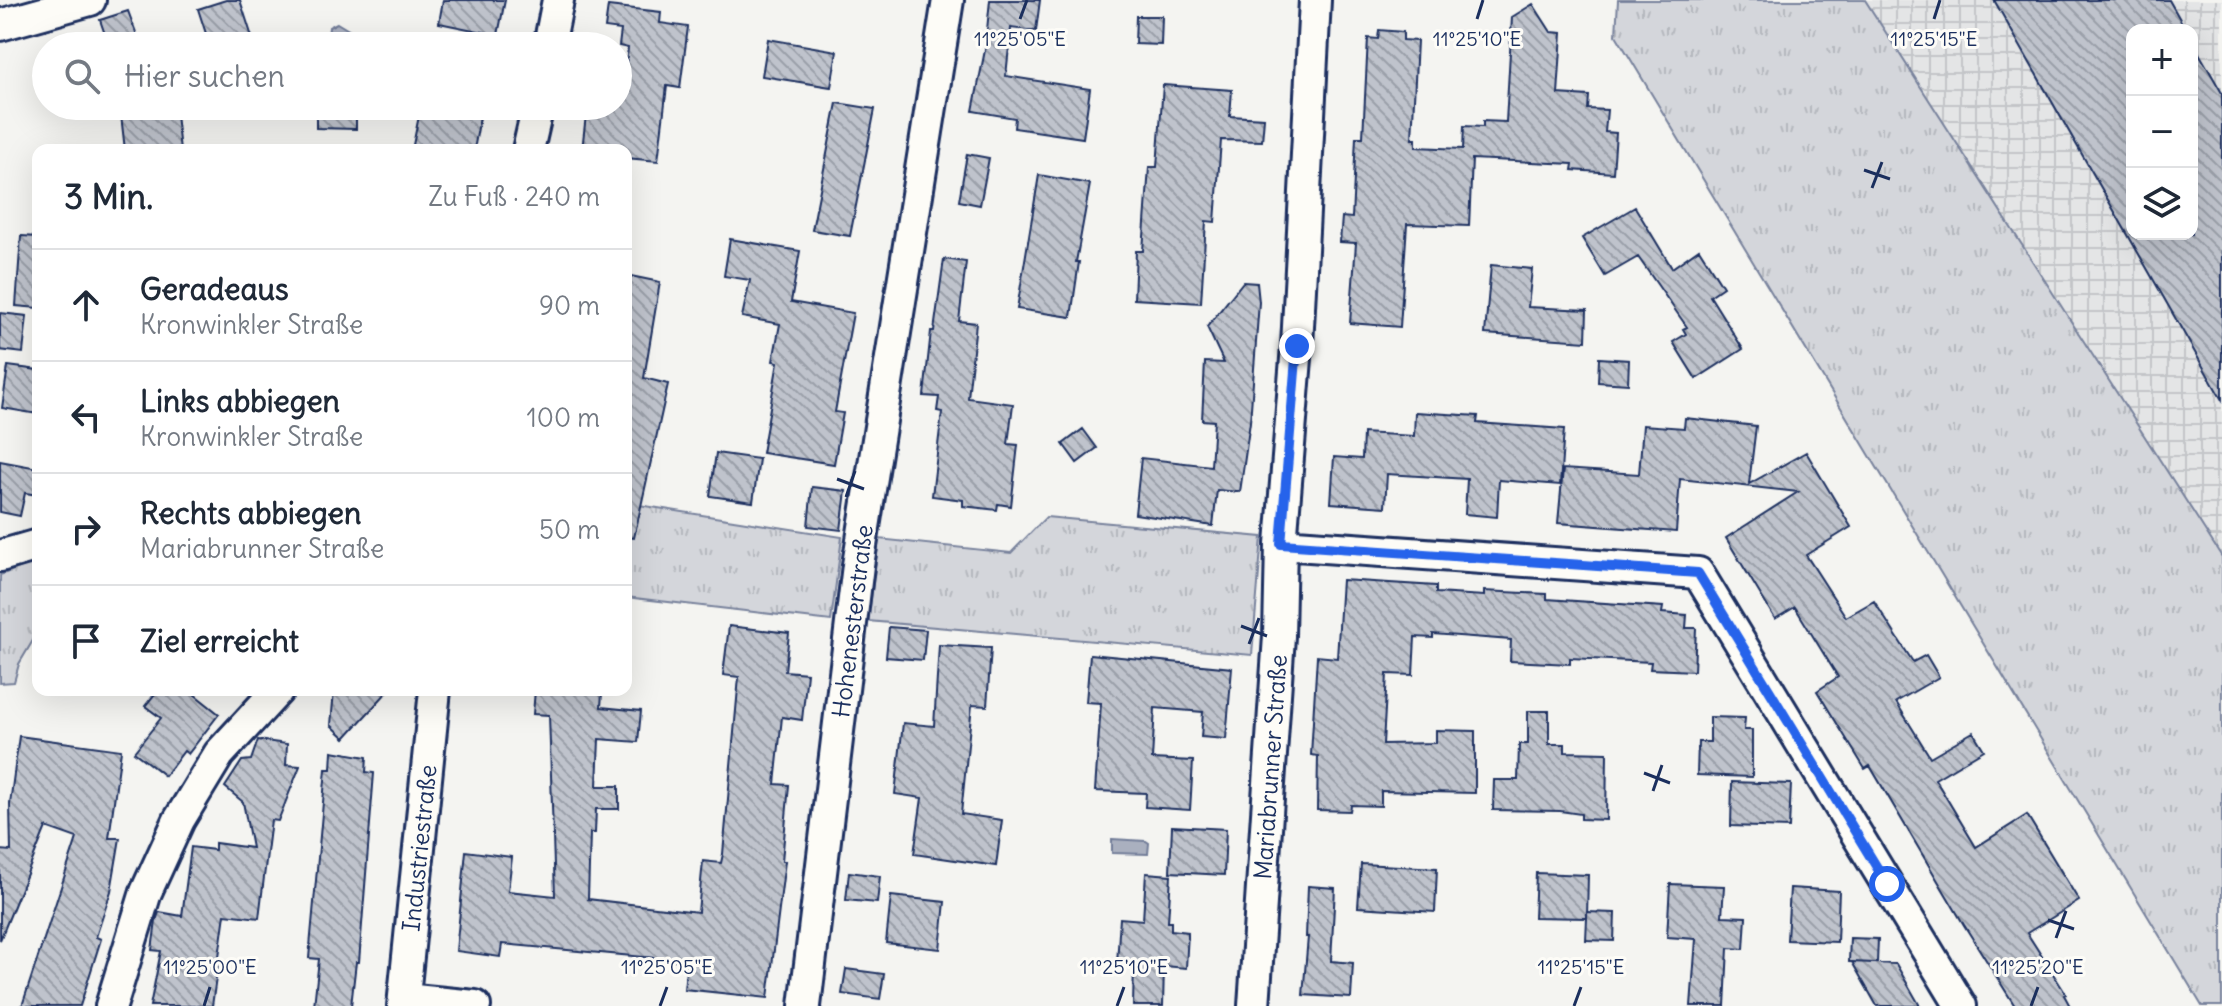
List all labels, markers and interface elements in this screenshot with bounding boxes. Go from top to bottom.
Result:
map controls [2126,24,2198,240]
button: + [2126,24,2198,96]
text: 11°25'05"E [974,26,1066,51]
text: 11°25'10"E [1433,26,1521,51]
text: 11°25'15"E [1891,26,1977,51]
search box [32,32,632,120]
icon: search [60,54,104,98]
text: Hier suchen [124,57,285,95]
button: − [2126,96,2198,168]
button: layers [2126,168,2198,240]
text: 3 Min. [64,175,153,218]
text: Zu Fuß · 240 m [428,180,600,213]
text: Geradeaus [140,270,289,308]
icon: ahead [64,283,108,327]
text: 90 m [539,289,600,322]
text: Kronwinkler Straße [140,308,363,341]
route end [1279,328,1315,364]
text: Links abbiegen [140,382,340,420]
icon: left [64,395,108,439]
text: 100 m [526,401,600,434]
text: Kronwinkler Straße [140,420,363,453]
text: Rechts abbiegen [140,494,361,532]
icon: right [64,507,108,551]
text: 50 m [539,513,600,546]
street label: Hohenesterstraße [825,523,879,719]
text: Mariabrunner Straße [140,532,384,565]
icon: arrive [64,619,108,663]
text: Ziel erreicht [140,622,299,660]
street label: Mariabrunner Straße [1247,654,1293,880]
street label: Industriestraße [395,763,443,933]
route start [1869,866,1905,902]
text: 11°25'00"E [163,954,257,979]
text: 11°25'05"E [621,954,713,979]
text: 11°25'10"E [1080,954,1168,979]
text: 11°25'15"E [1538,954,1624,979]
text: 11°25'20"E [1992,954,2084,979]

